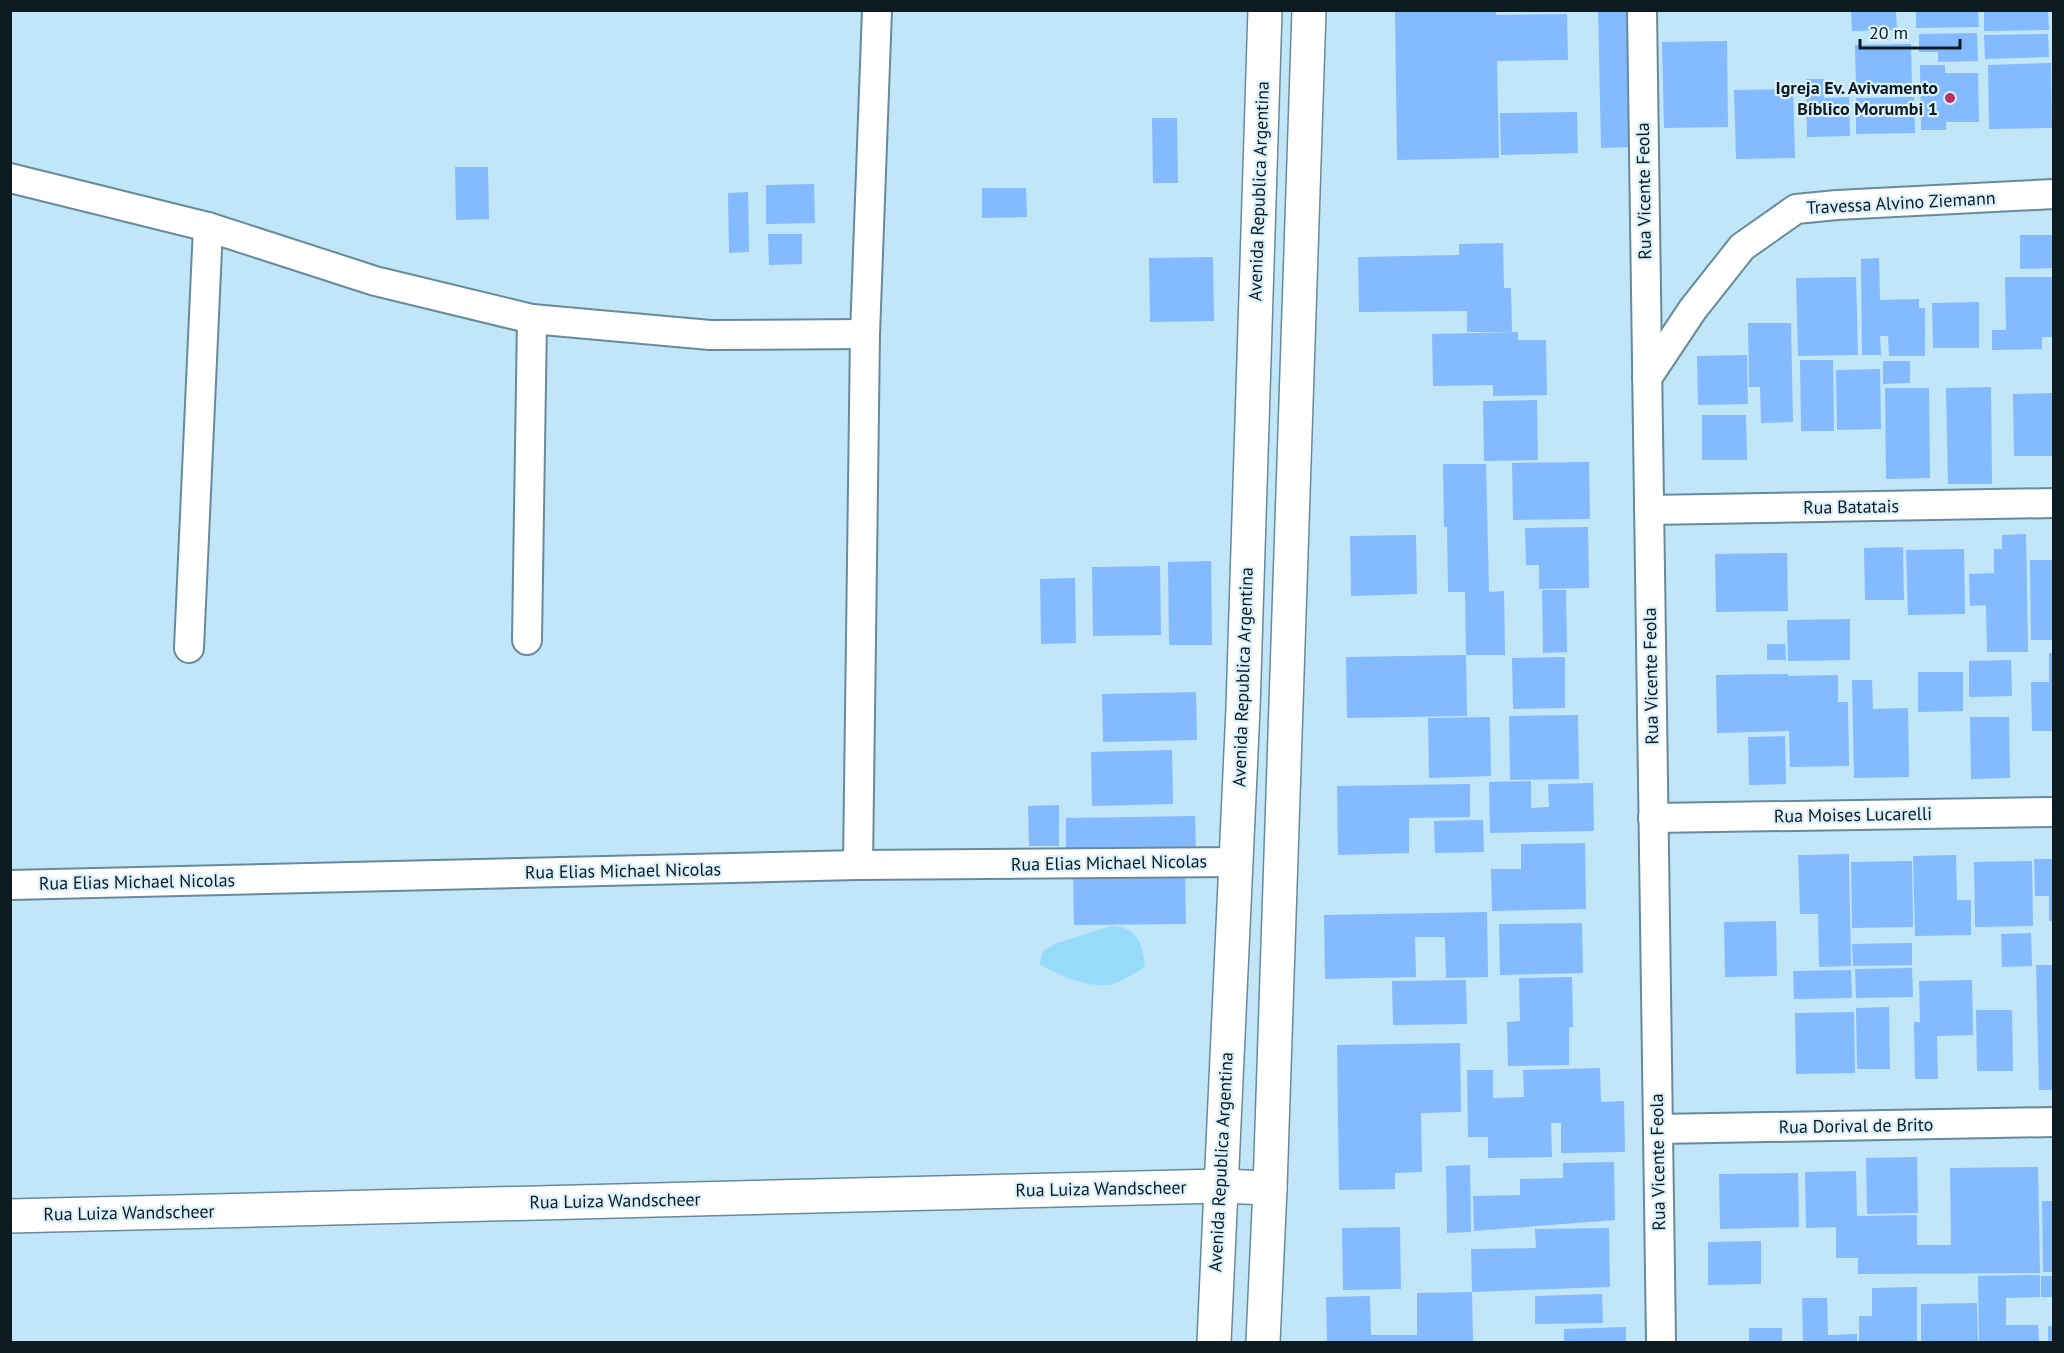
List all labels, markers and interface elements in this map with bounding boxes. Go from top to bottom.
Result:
scale bar [1860,12,1960,50]
text: 20 m [1869,21,1908,44]
place label: Igreja Ev. Avivamento Bíblico Morumbi 1 [1776,76,1938,120]
street label: Avenida Republica Argentina [1243,81,1274,301]
marker: Igreja Ev. Avivamento Bíblico Morumbi 1 [1943,91,1957,105]
street label: Rua Vicente Feola [1631,122,1656,260]
street label: Travessa Alvino Ziemann [1806,186,1996,219]
street label: Rua Batatais [1803,494,1899,519]
street label: Avenida Republica Argentina [1227,567,1258,787]
street label: Rua Vicente Feola [1638,607,1663,745]
street label: Rua Moises Lucarelli [1774,802,1932,827]
street label: Rua Elias Michael Nicolas [1011,849,1207,876]
street label: Rua Elias Michael Nicolas [525,857,721,884]
street label: Rua Elias Michael Nicolas [39,868,235,895]
street label: Avenida Republica Argentina [1203,1051,1238,1272]
street label: Rua Vicente Feola [1645,1093,1670,1231]
street label: Rua Dorival de Brito [1778,1113,1934,1138]
street label: Rua Luiza Wandscheer [1015,1176,1187,1201]
street label: Rua Luiza Wandscheer [529,1188,701,1213]
street label: Rua Luiza Wandscheer [43,1200,215,1225]

